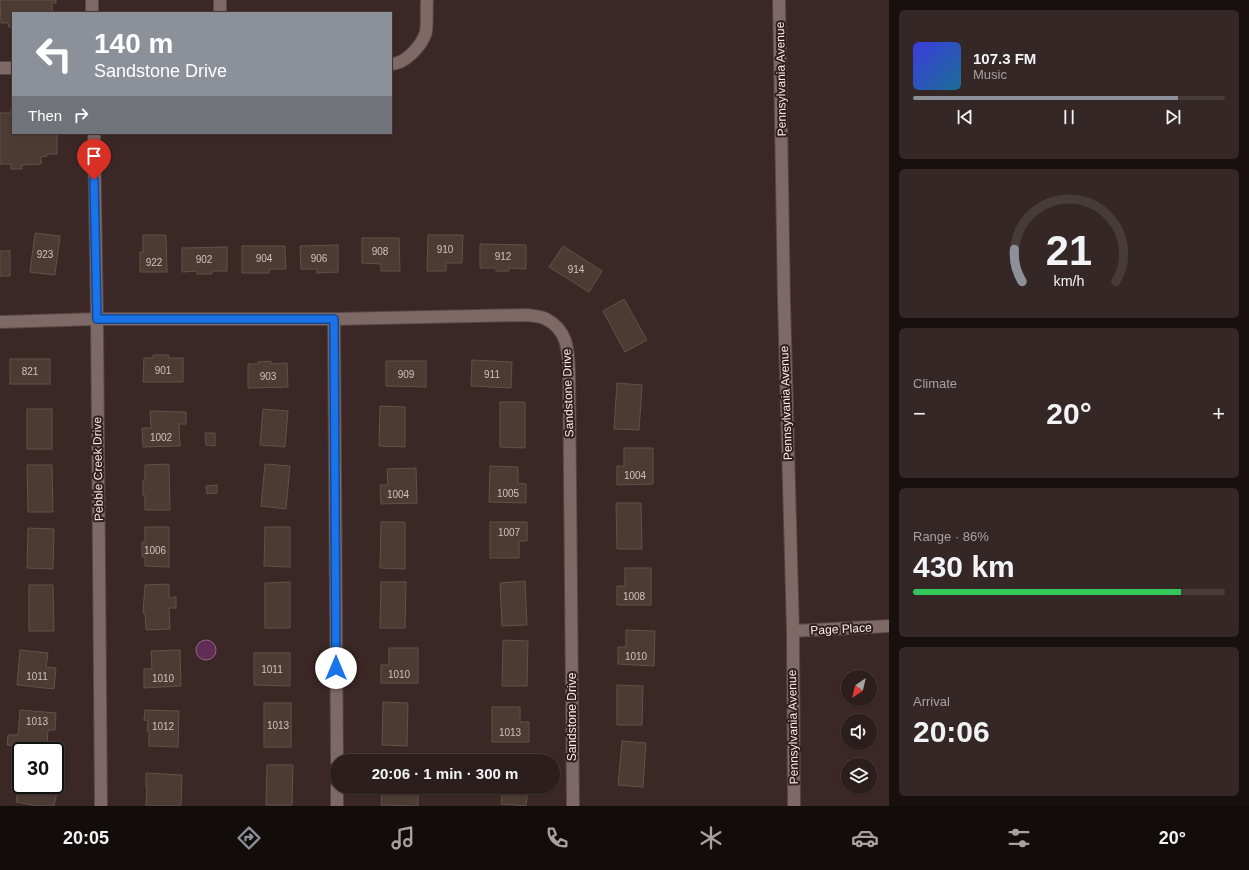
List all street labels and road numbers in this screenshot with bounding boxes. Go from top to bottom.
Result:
street label: Pennsylvania Avenue [773,21,789,136]
street label: Pennsylvania Avenue [777,345,795,460]
street label: Sandstone Drive [559,348,577,438]
street label: Pebble Creek Drive [90,417,106,521]
street label: Page Place [810,620,872,638]
street label: Pennsylvania Avenue [785,669,801,784]
street label: Sandstone Drive [565,672,579,761]

